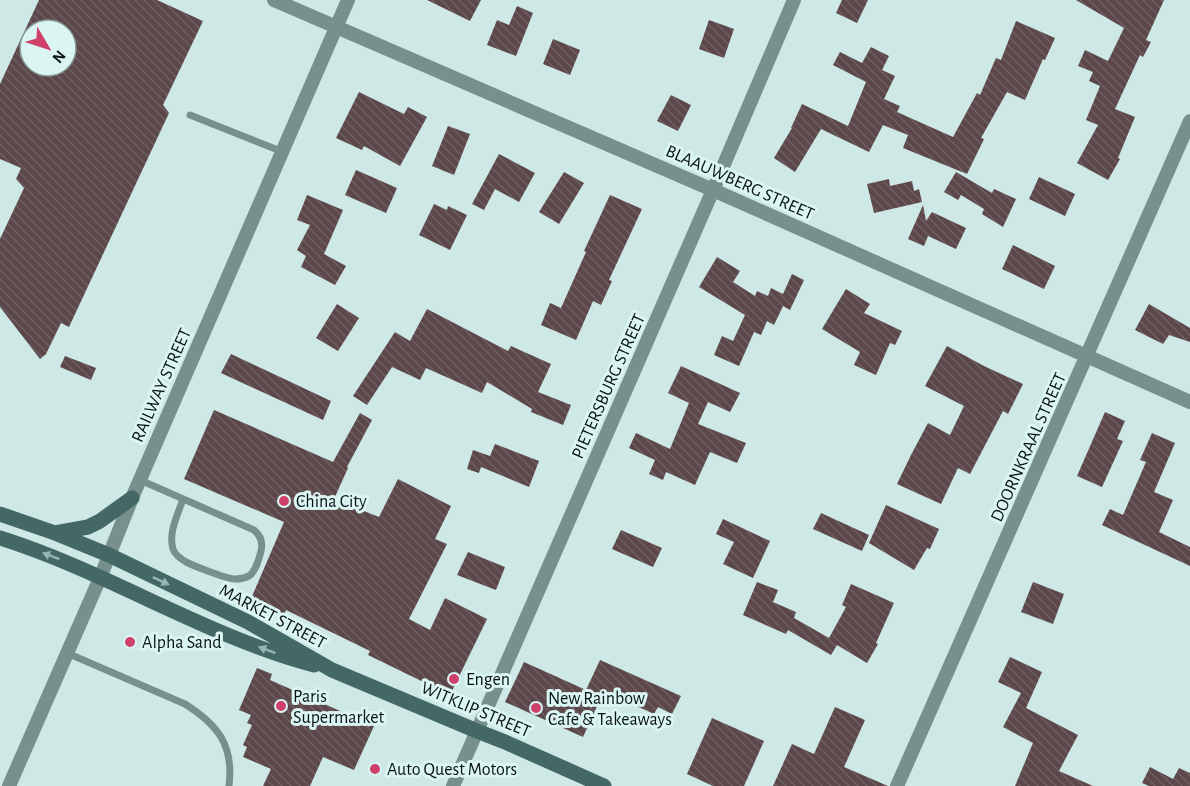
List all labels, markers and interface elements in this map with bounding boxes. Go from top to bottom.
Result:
north arrow [18,18,78,78]
text: N [49,47,69,66]
street label: BLAAUWBERG STREET [663,142,817,224]
street label: PIETERSBURG STREET [569,311,649,462]
street label: RAILWAY STREET [129,326,195,445]
street label: DOORNKRAAL STREET [988,370,1070,525]
place label: China City [296,493,367,511]
marker: China City [277,494,291,508]
one-way arrow [42,551,60,561]
one-way arrow [153,576,170,585]
street label: MARKET STREET [216,581,329,653]
place label: Alpha Sand [142,634,222,652]
marker: Alpha Sand [123,635,137,649]
one-way arrow [258,645,276,655]
place label: Engen [466,671,510,689]
marker: Engen [447,672,461,686]
street label: WITKLIP STREET [418,679,533,741]
place label: Paris Supermarket [293,688,385,727]
place label: New Rainbow Cafe & Takeaways [548,690,672,729]
marker: Paris Supermarket [274,699,288,713]
marker: New Rainbow Cafe & Takeaways [529,701,543,715]
place label: Auto Quest Motors [387,761,517,779]
marker: Auto Quest Motors [368,762,382,776]

